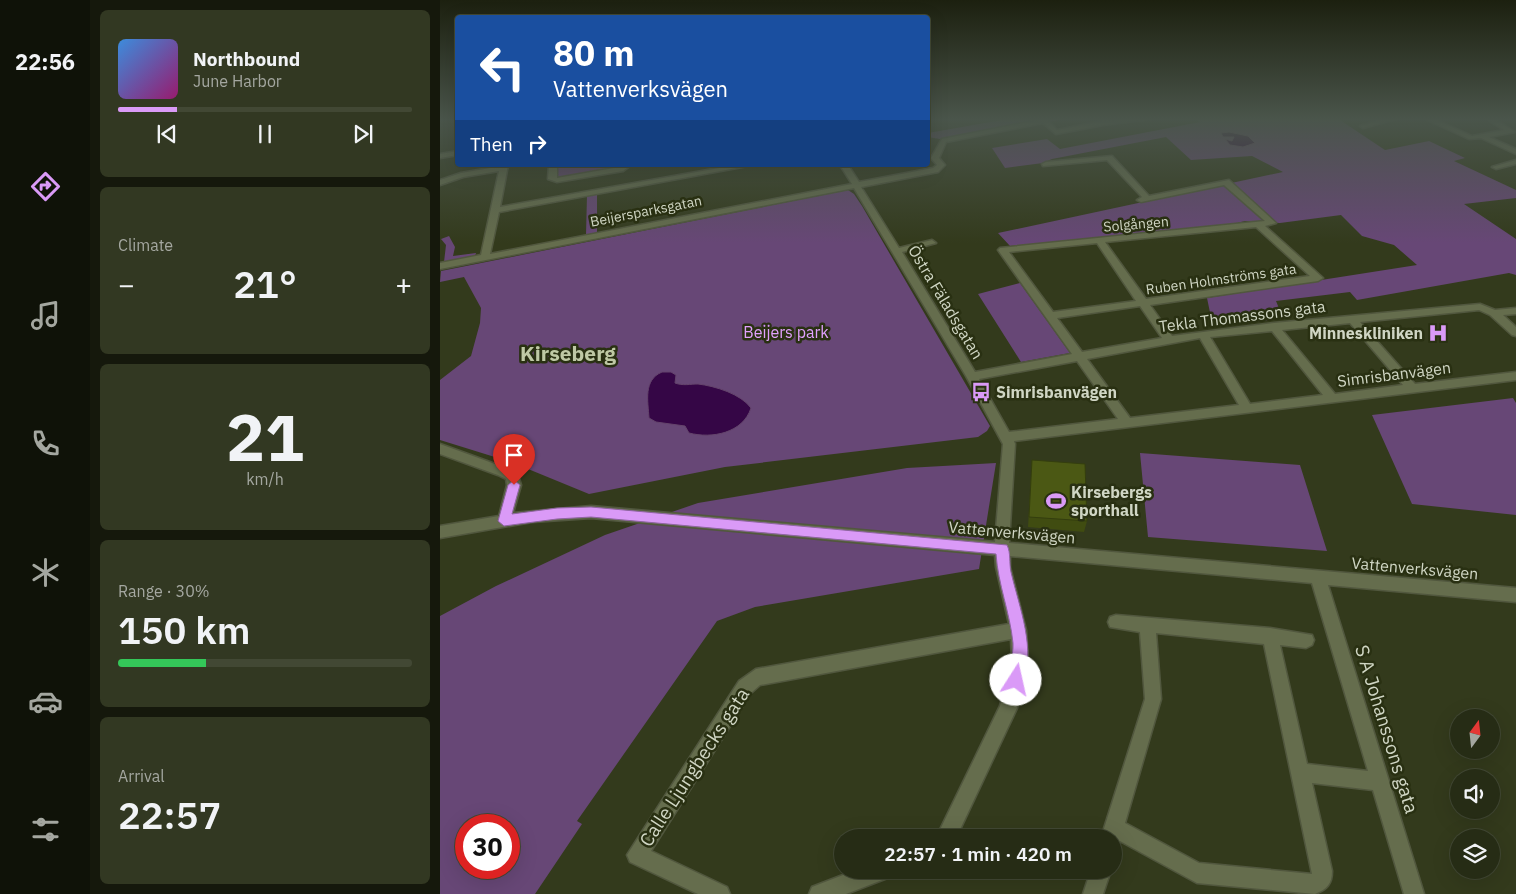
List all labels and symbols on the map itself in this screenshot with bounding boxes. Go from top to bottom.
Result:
street label: Beijersparksgatan [589,191,703,231]
street label: Solgången [1103,212,1169,236]
street label: Östra Fäladsgatan [904,241,988,363]
street label: Ruben Holmströms gata [1145,259,1298,298]
street label: Tekla Thomassons gata [1157,296,1327,336]
park label: Beijers park [743,322,829,342]
hospital icon: Minneskliniken [1427,322,1449,344]
place label: Minneskliniken [1309,323,1423,343]
district label: Kirseberg [520,339,616,367]
street label: Simrisbanvägen [1336,357,1452,391]
bus stop icon: Simrisbanvägen [970,381,992,403]
place label: Simrisbanvägen [996,382,1117,402]
pin [493,434,535,485]
place label: Kirsebergs sporthall [1071,482,1152,520]
sports icon: Kirsebergs sporthall [1045,490,1067,512]
street label: Vattenverksvägen [948,516,1076,548]
street label: Vattenverksvägen [1351,552,1479,584]
street label: S A Johanssons gata [1350,642,1424,816]
position arrow [989,653,1041,705]
street label: Calle Ljungbecks gata [634,683,754,851]
north arrow [1450,709,1500,759]
speed limit sign: 30 [455,814,520,879]

